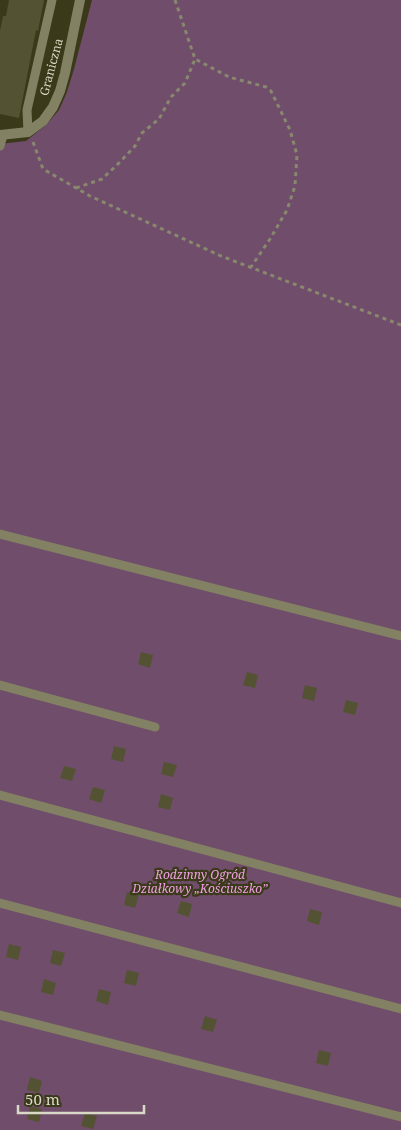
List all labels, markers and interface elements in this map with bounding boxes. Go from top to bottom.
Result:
street label: Graniczna [35,36,67,98]
park label: Rodzinny Ogród Działkowy „Kościuszko” [131,866,268,897]
scale bar [18,1082,144,1114]
text: 50 m [25,1089,60,1109]

